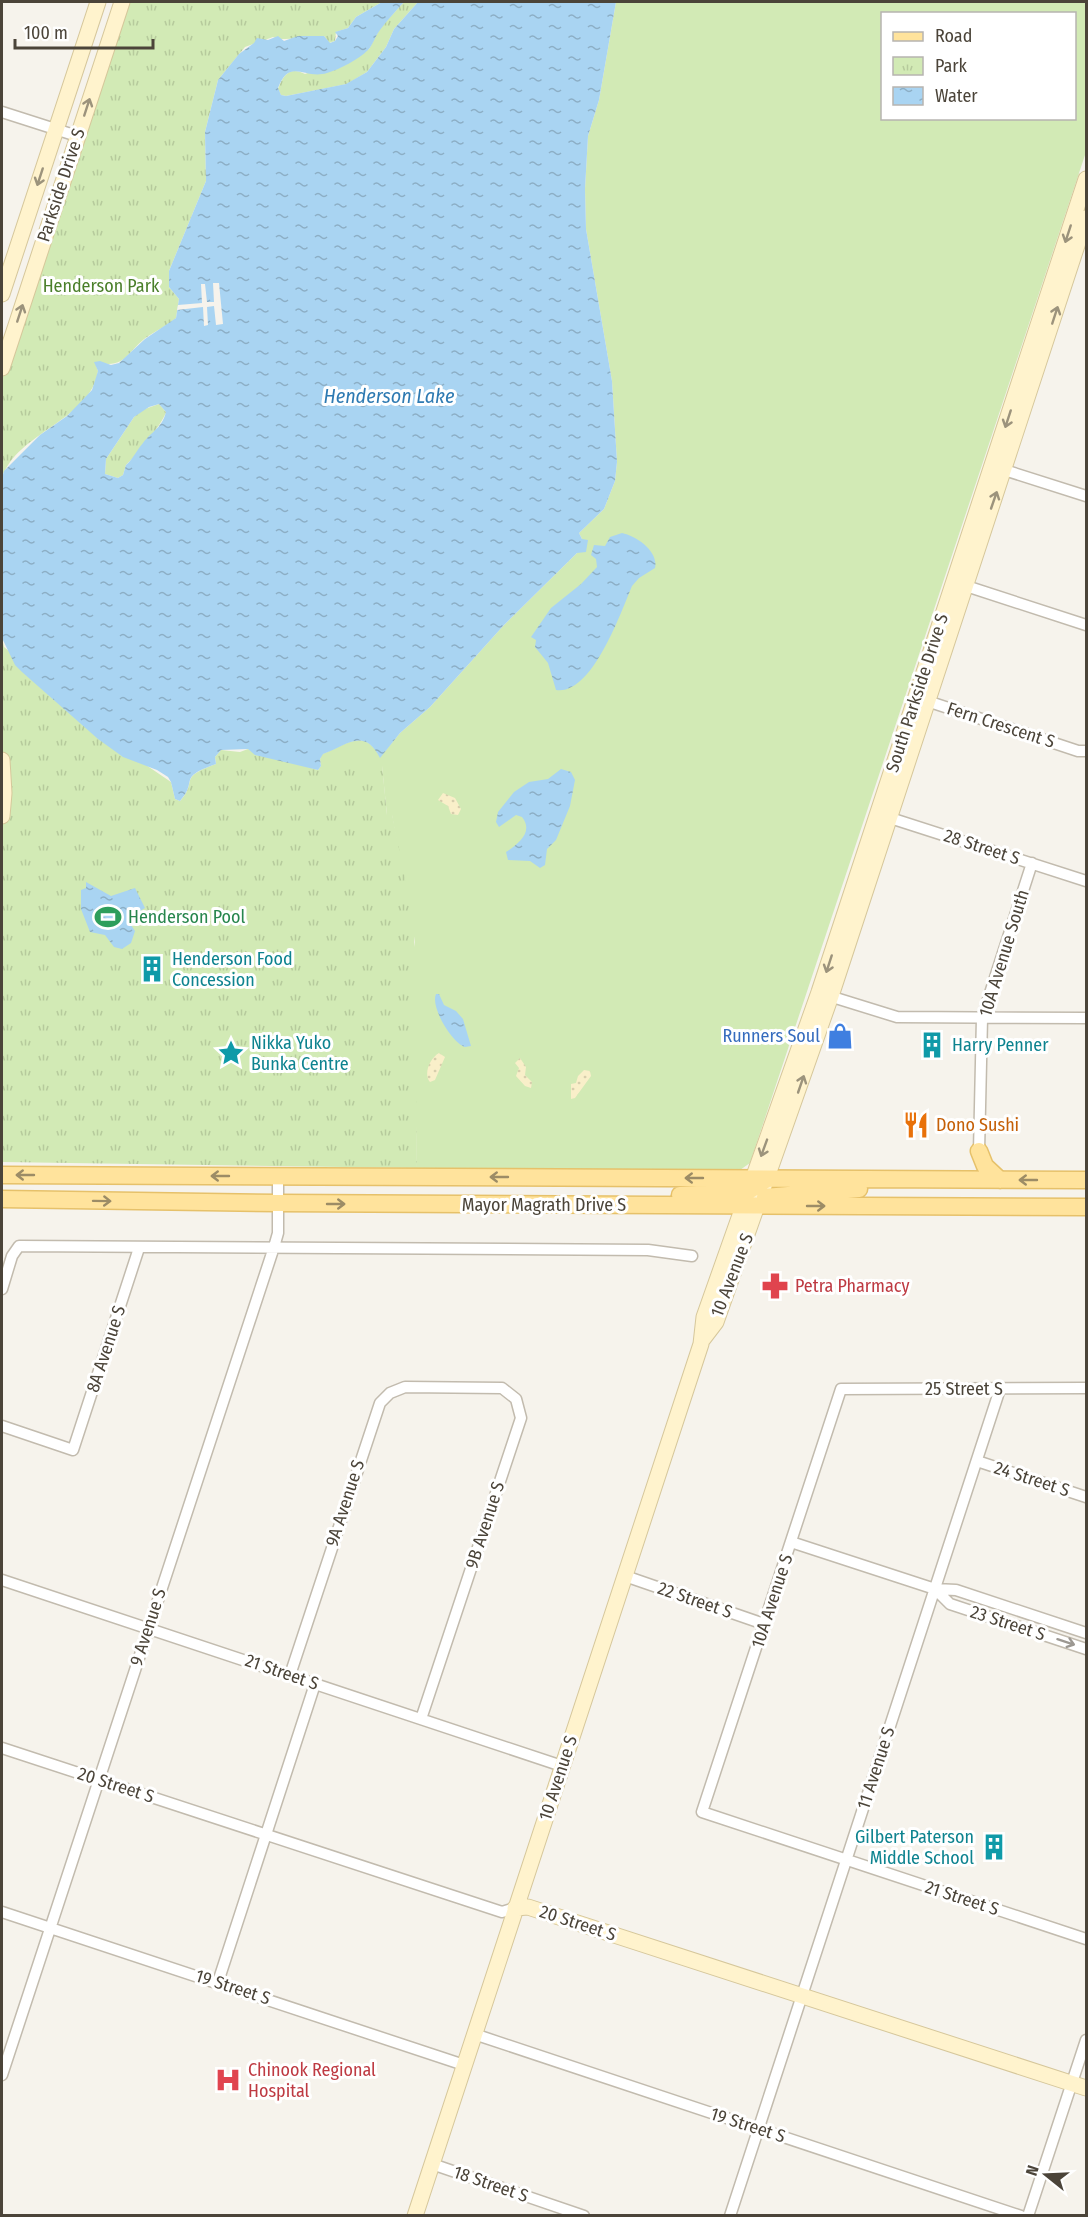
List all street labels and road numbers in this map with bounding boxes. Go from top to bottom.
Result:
street label: Parkside Drive S [32,125,90,245]
street label: South Parkside Drive S [881,611,953,775]
street label: Fern Crescent S [944,697,1058,753]
street label: 28 Street S [941,824,1023,870]
street label: 10A Avenue South [974,887,1034,1019]
street label: Mayor Magrath Drive S [462,1194,626,1216]
street label: 10 Avenue S [706,1230,758,1320]
street label: 8A Avenue S [82,1303,130,1395]
street label: 25 Street S [925,1378,1003,1400]
street label: 24 Street S [992,1456,1073,1502]
street label: 9A Avenue S [321,1457,369,1549]
street label: 9B Avenue S [461,1479,509,1571]
street label: 10A Avenue S [746,1551,798,1651]
street label: 22 Street S [655,1577,735,1623]
street label: 9 Avenue S [125,1585,171,1669]
street label: 23 Street S [968,1601,1048,1645]
street label: 21 Street S [242,1649,322,1695]
street label: 11 Avenue S [852,1724,900,1812]
street label: 10 Avenue S [534,1733,582,1823]
street label: 20 Street S [75,1762,157,1808]
street label: 21 Street S [922,1876,1002,1920]
street label: 20 Street S [537,1900,619,1946]
street label: 19 Street S [193,1965,273,2009]
street label: 19 Street S [708,2103,788,2147]
street label: 18 Street S [451,2161,531,2207]

